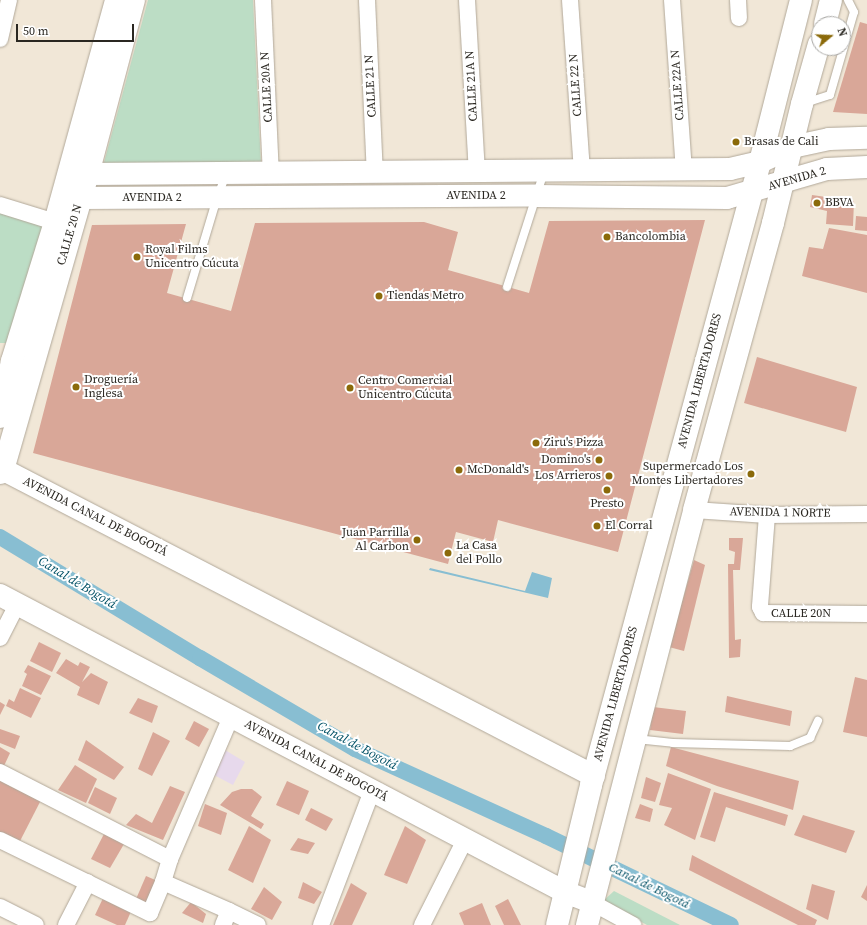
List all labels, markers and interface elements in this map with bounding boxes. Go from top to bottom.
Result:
scale bar [18,16,136,42]
north arrow [811,16,851,56]
text: 50 m [23,23,49,39]
text: N [833,26,850,38]
street label: CALLE 22A N [668,49,688,121]
street label: CALLE 21A N [463,50,481,122]
street label: CALLE 20A N [258,51,276,123]
street label: CALLE 22 N [567,53,585,117]
street label: CALLE 21 N [362,54,380,118]
place label: Brasas de Cali [744,135,818,149]
marker: Brasas de Cali [731,137,741,147]
street label: AVENIDA 2 [766,164,828,194]
street label: AVENIDA 2 [446,189,506,203]
street label: AVENIDA 2 [122,191,182,205]
place label: BBVA [825,196,854,210]
marker: BBVA [812,198,822,208]
street label: CALLE 20 N [54,203,86,267]
place label: Bancolombia [615,230,686,244]
marker: Bancolombia [602,232,612,242]
place label: Royal Films Unicentro Cúcuta [145,243,239,271]
marker: Royal Films Unicentro Cúcuta [132,252,142,262]
place label: Tiendas Metro [387,289,464,303]
marker: Tiendas Metro [374,291,384,301]
street label: AVENIDA LIBERTADORES [675,312,725,450]
place label: Droguería Inglesa [84,373,138,401]
place label: Centro Comercial Unicentro Cúcuta [358,374,452,402]
marker: Droguería Inglesa [71,382,81,392]
marker: Centro Comercial Unicentro Cúcuta [345,383,355,393]
place label: Ziru's Pizza [544,436,604,450]
marker: Ziru's Pizza [531,438,541,448]
place label: Domino's [541,453,591,467]
marker: Domino's [594,455,604,465]
place label: Supermercado Los Montes Libertadores [632,460,743,488]
place label: McDonald's [467,463,529,477]
marker: McDonald's [454,465,464,475]
place label: Los Arrieros [535,469,601,483]
marker: Supermercado Los Montes Libertadores [746,469,756,479]
marker: Los Arrieros [604,471,614,481]
street label: AVENIDA CANAL DE BOGOTÁ [20,474,170,560]
marker: Presto [602,485,612,495]
place label: Presto [590,497,624,511]
street label: AVENIDA 1 NORTE [729,505,831,521]
place label: El Corral [605,519,652,533]
marker: El Corral [592,521,602,531]
place label: Juan Parrilla Al Carbon [342,526,409,554]
marker: Juan Parrilla Al Carbon [412,535,422,545]
place label: La Casa del Pollo [456,539,502,567]
marker: La Casa del Pollo [443,548,453,558]
water label: Canal de Bogotá [35,554,119,612]
street label: CALLE 20N [771,607,831,621]
street label: AVENIDA LIBERTADORES [591,625,641,763]
street label: AVENIDA CANAL DE BOGOTÁ [242,717,390,805]
water label: Canal de Bogotá [314,718,400,774]
water label: Canal de Bogotá [606,860,692,912]

